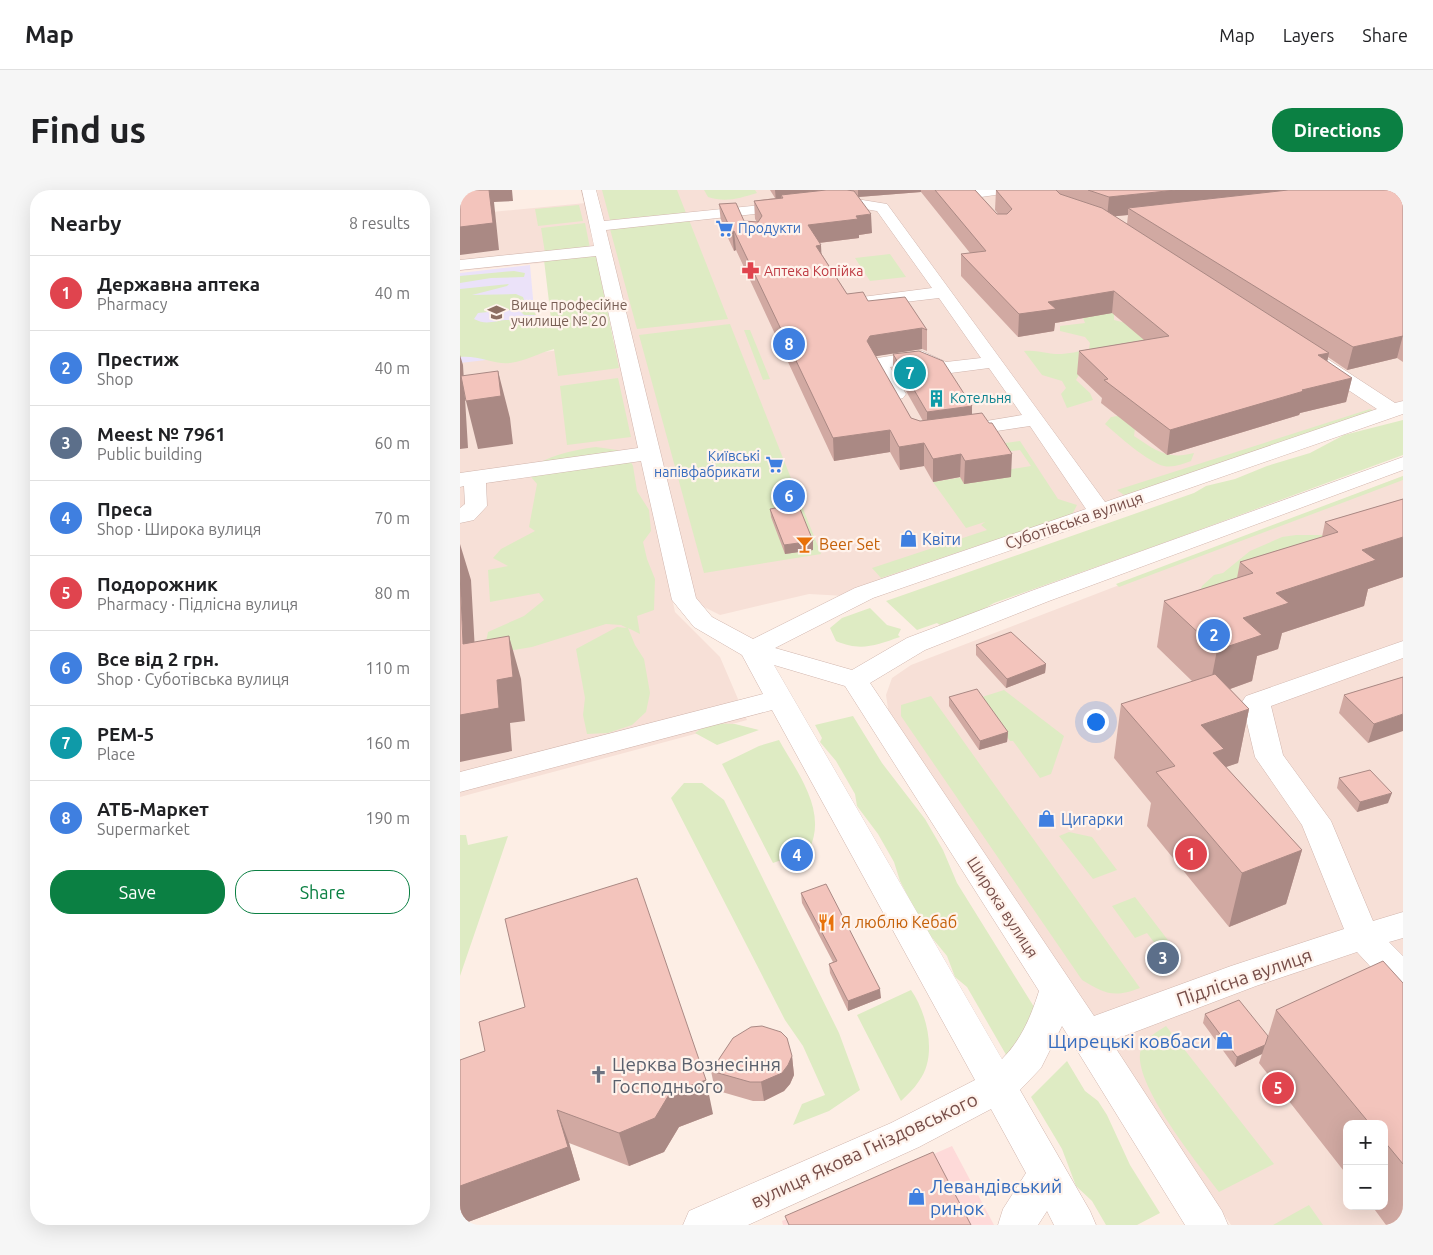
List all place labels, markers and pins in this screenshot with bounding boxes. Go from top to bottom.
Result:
supermarket icon: Продукти [714,218,734,238]
place label: Продукти [738,220,801,236]
pharmacy icon: Аптека Копійка [740,261,760,281]
place label: Аптека Копійка [764,263,863,279]
place label: Вище професійне училище № 20 [511,297,627,329]
school or university icon: Вище професійне училище № 20 [487,303,507,323]
pin: 8 [773,325,805,363]
pin: 7 [894,354,926,392]
building icon: Котельня [926,388,946,408]
place label: Котельня [950,390,1012,406]
place label: Київські напівфабрикати [654,448,760,480]
supermarket icon: Київські напівфабрикати [764,454,784,474]
pin: 6 [773,477,805,515]
shop icon: Квіти [898,529,918,549]
place label: Квіти [922,530,961,548]
bar icon: Beer Set [795,534,815,554]
place label: Beer Set [819,535,881,553]
pin: 2 [1198,616,1230,654]
shop icon: Цигарки [1037,809,1057,829]
place label: Цигарки [1061,810,1123,828]
pin: 1 [1175,835,1207,873]
pin: 4 [781,836,813,874]
restaurant icon: Я люблю Кебаб [817,912,837,932]
place label: Я люблю Кебаб [841,913,957,931]
pin: 3 [1147,939,1179,977]
place label: Щирецькі ковбаси [1048,1030,1211,1052]
shop icon: Щирецькі ковбаси [1215,1031,1235,1051]
place label: Церква Вознесіння Господнього [612,1053,781,1097]
church icon: Церква Вознесіння Господнього [588,1065,608,1085]
pin: 5 [1262,1069,1294,1107]
place label: Левандівський ринок [930,1175,1062,1219]
shop icon: Левандівський ринок [906,1187,926,1207]

